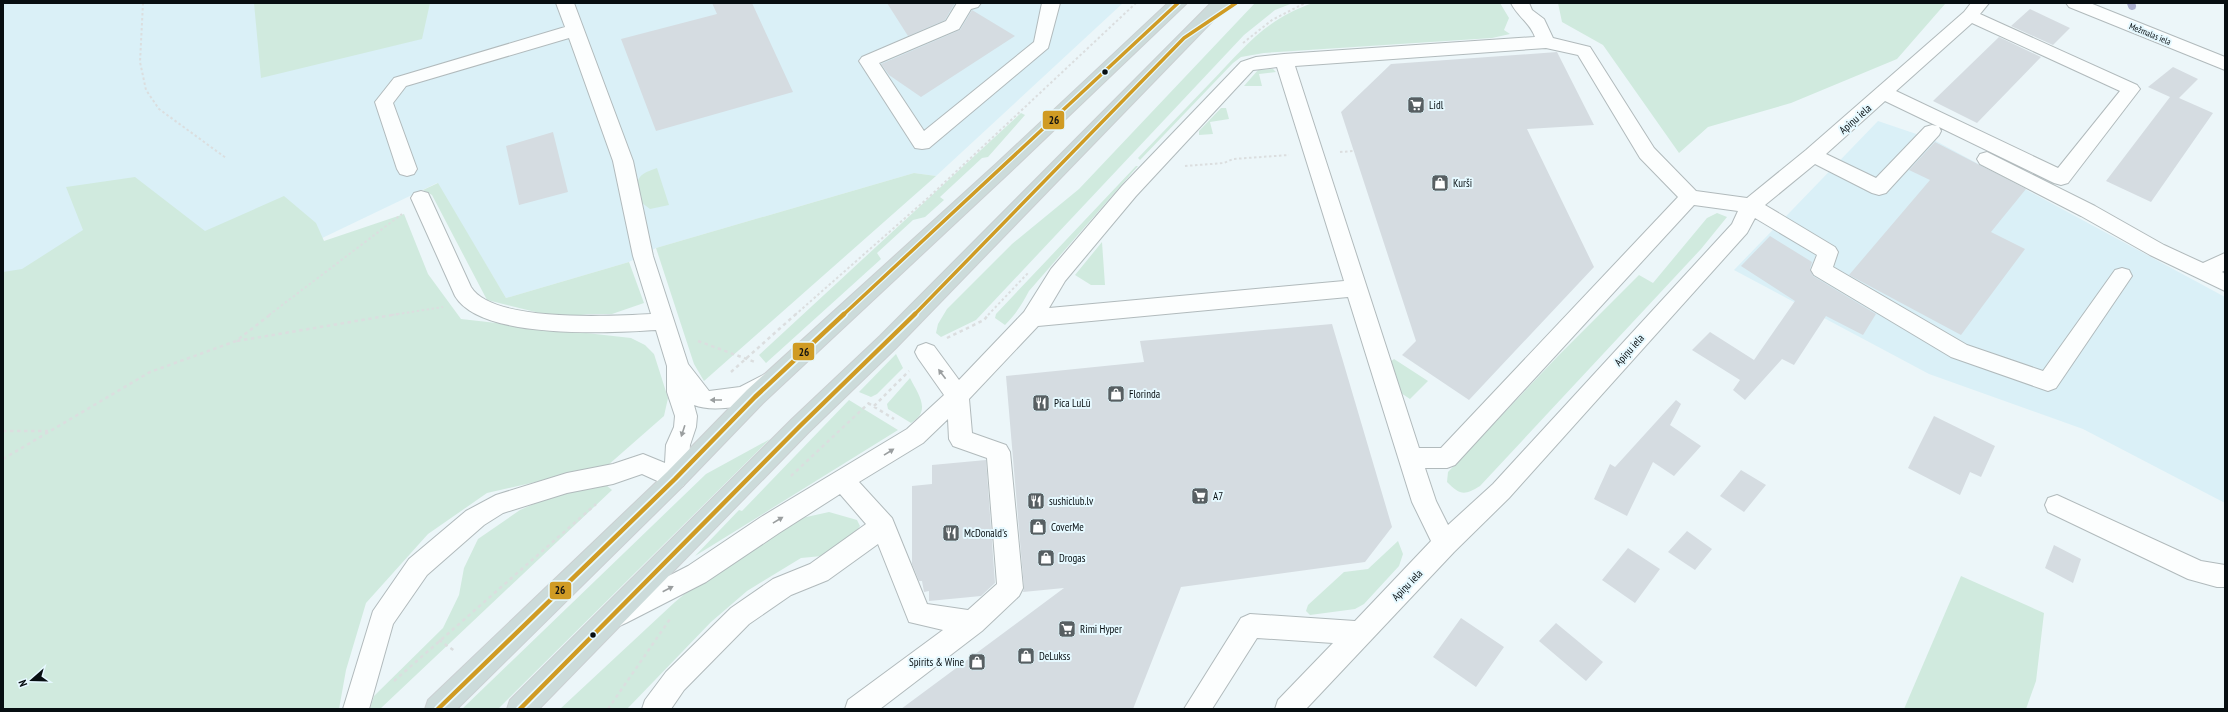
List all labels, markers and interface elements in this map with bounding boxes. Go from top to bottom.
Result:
street label: Mežmalas iela [2128,20,2173,47]
unlabelled marker [1100,67,1110,77]
supermarket icon: Lidl [1406,95,1426,115]
place label: Lidl [1429,98,1444,112]
street label: Apiņu iela [1836,101,1874,137]
line badge: 26 [1042,110,1065,130]
text: 26 [1049,113,1059,127]
shop icon: Kurši [1430,173,1450,193]
place label: Kurši [1453,176,1472,190]
street label: Apiņu iela [1611,331,1647,369]
line badge: 26 [792,342,815,361]
text: 26 [799,345,809,359]
one-way arrow [938,369,946,380]
shop icon: Florinda [1106,384,1126,404]
place label: Florinda [1129,387,1160,401]
restaurant icon: Pica LuLū [1031,393,1051,413]
place label: Pica LuLū [1054,396,1091,410]
one-way arrow [709,397,722,403]
one-way arrow [680,425,686,437]
one-way arrow [883,449,895,456]
supermarket icon: A7 [1190,486,1210,506]
place label: A7 [1213,489,1223,503]
restaurant icon: sushiclub.lv [1026,491,1046,511]
place label: sushiclub.lv [1049,494,1094,508]
one-way arrow [773,516,783,524]
shop icon: CoverMe [1028,517,1048,537]
place label: CoverMe [1051,520,1084,534]
restaurant icon: McDonald's [941,523,961,543]
place label: McDonald's [964,526,1007,540]
shop icon: Drogas [1036,548,1056,568]
place label: Drogas [1059,551,1086,565]
street label: Apiņu iela [1389,566,1425,604]
line badge: 26 [549,581,572,600]
text: 26 [555,583,565,597]
one-way arrow [662,585,674,592]
supermarket icon: Rimi Hyper [1057,619,1077,639]
place label: Rimi Hyper [1080,622,1122,636]
unlabelled marker [588,630,598,640]
shop icon: DeLukss [1016,646,1036,666]
place label: DeLukss [1039,649,1070,663]
shop icon: Spirits & Wine [967,652,987,672]
place label: Spirits & Wine [909,655,964,669]
north arrow [12,660,52,700]
text: N [15,678,30,689]

